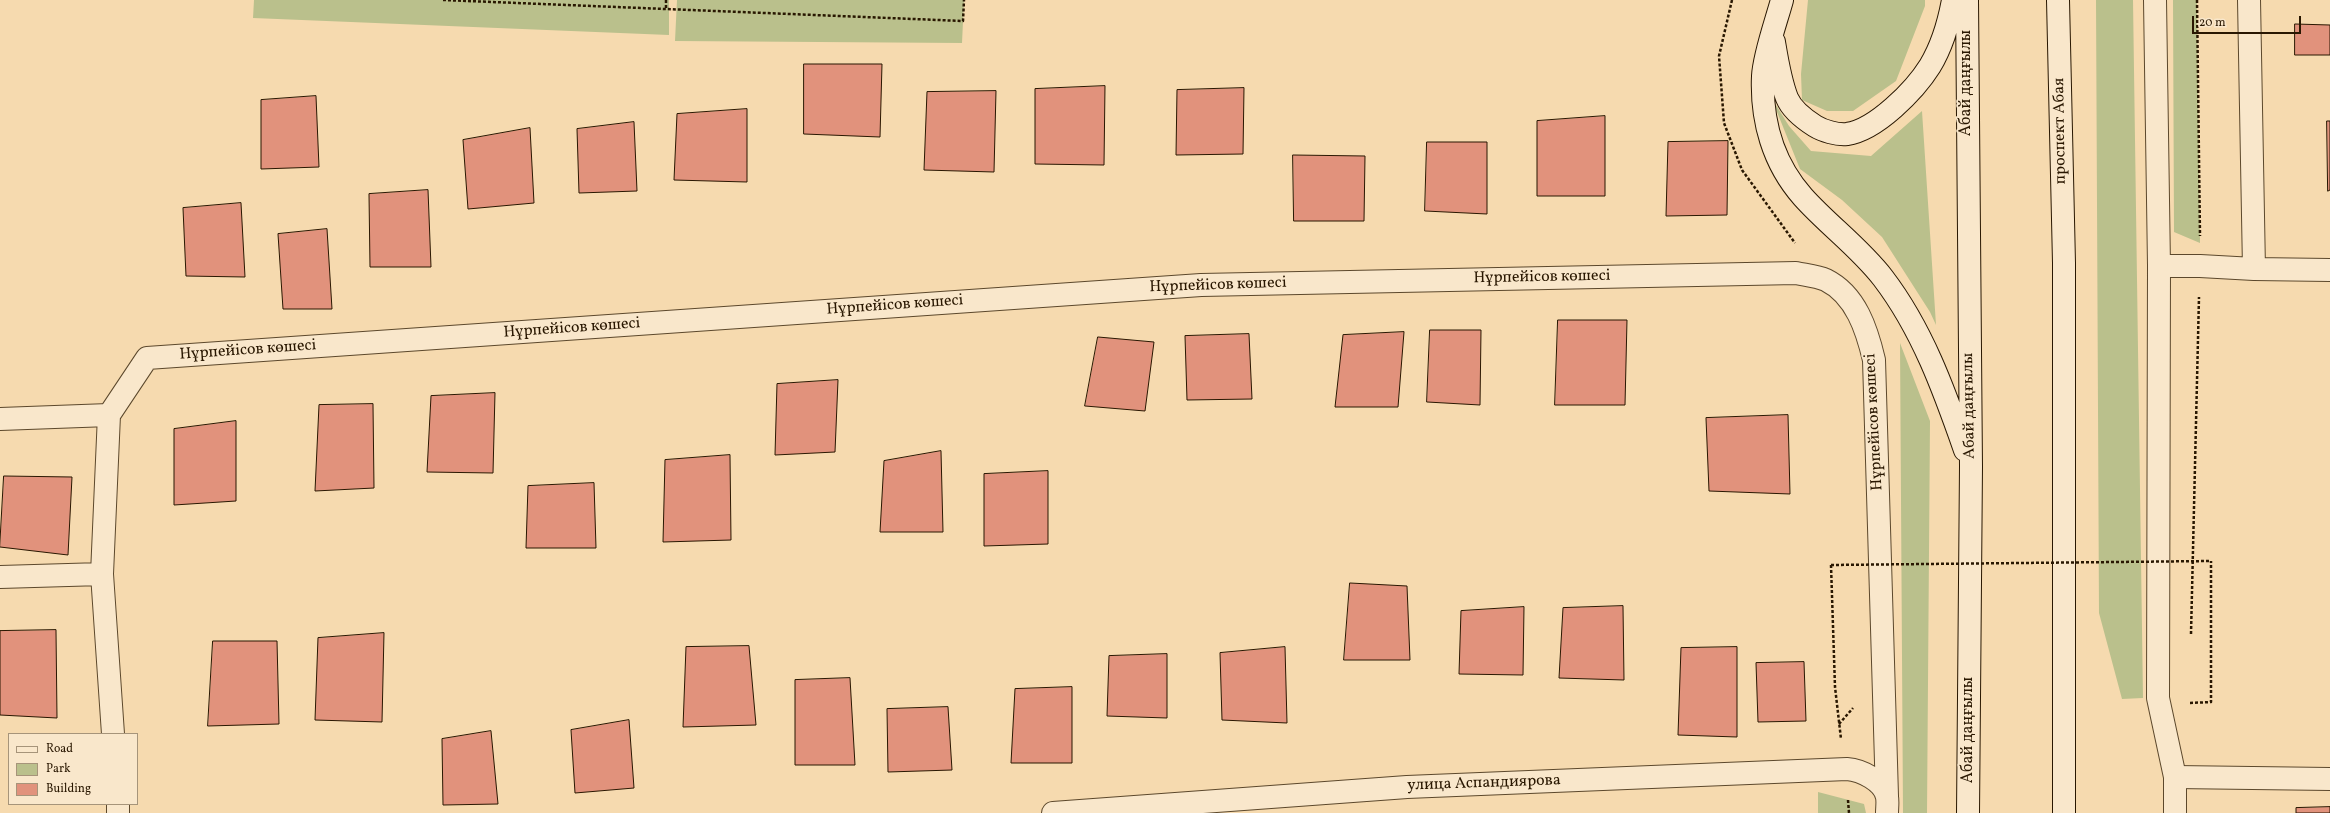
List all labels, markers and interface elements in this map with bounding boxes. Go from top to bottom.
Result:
scale bar [2194,8,2303,34]
text: 20 m [2199,15,2226,31]
street label: Абай даңғылы [1957,30,1977,136]
street label: проспект Абая [2050,77,2072,185]
street label: Нұрпейісов көшесі [1473,267,1611,289]
street label: Нұрпейісов көшесі [1149,274,1287,298]
street label: Нұрпейісов көшесі [826,292,964,320]
street label: Нұрпейісов көшесі [503,315,641,343]
street label: Нұрпейісов көшесі [179,337,317,365]
street label: Нұрпейісов көшесі [1862,353,1888,491]
street label: Абай даңғылы [1959,353,1981,459]
street label: Абай даңғылы [1959,677,1979,783]
legend [8,733,138,805]
text: Road [46,741,73,757]
text: Park [46,761,71,777]
street label: улица Аспандиярова [1407,772,1561,796]
text: Building [46,781,91,797]

